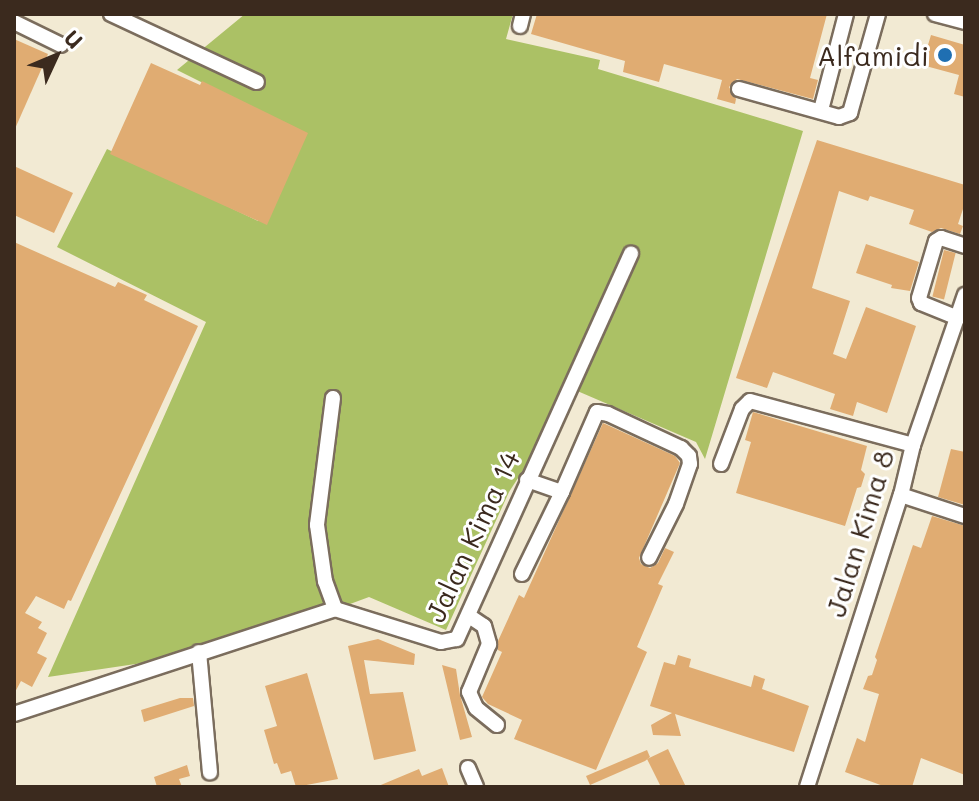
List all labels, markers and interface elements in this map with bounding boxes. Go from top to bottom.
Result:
north arrow [16,16,96,96]
text: U [58,23,89,55]
place label: Alfamidi [817,38,929,72]
marker: Alfamidi [936,46,954,64]
street label: Jalan Kima 14 [418,445,526,627]
street label: Jalan Kima 8 [818,445,900,621]

